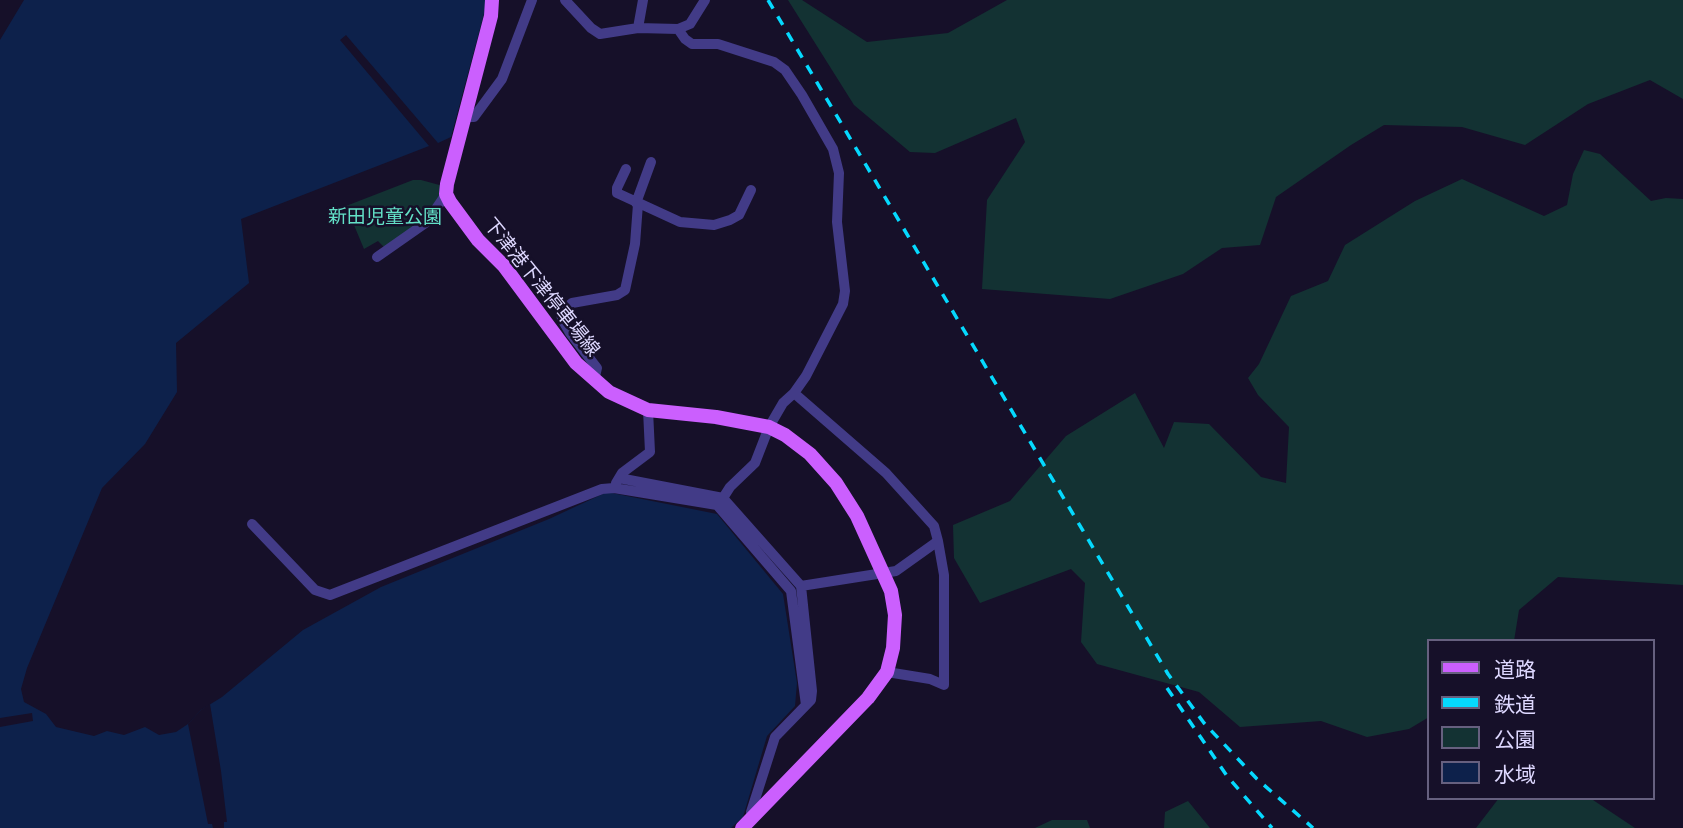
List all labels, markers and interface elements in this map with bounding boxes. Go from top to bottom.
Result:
park label: 新田児童公園 [328,206,442,228]
street label: 下津港下津停車場線 [479,213,605,361]
legend [1428,639,1655,800]
text: 道路 [1494,656,1536,681]
text: 鉄道 [1494,691,1536,716]
text: 公園 [1494,726,1536,751]
text: 水域 [1494,761,1536,786]

